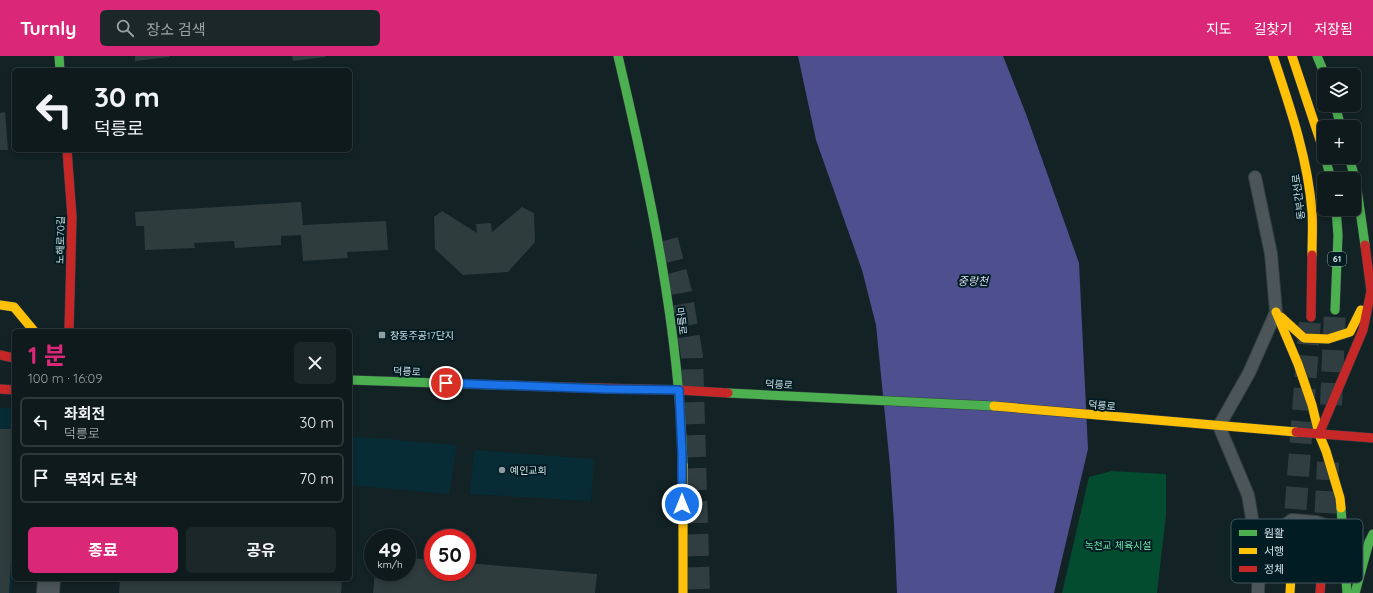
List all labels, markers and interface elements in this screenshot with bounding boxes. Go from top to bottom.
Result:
search box [100,10,380,46]
text: Turnly [20,16,76,40]
icon: search [114,17,136,39]
text: 장소 검색 [146,20,206,39]
text: 지도 [1206,20,1232,38]
text: 길찾기 [1254,20,1292,38]
text: 저장됨 [1314,20,1353,38]
map controls [1317,68,1361,216]
button: layers [1317,68,1361,112]
text: 30 m [94,79,160,114]
icon: left [28,84,80,136]
text: 덕릉로 [94,117,144,140]
button: + [1317,120,1361,164]
button: − [1317,172,1361,216]
street label: 동부간선로 [1289,173,1308,221]
street label: 노해로70길 [54,216,67,264]
road number: 61 [1328,252,1346,266]
water label: 중랑천 [958,274,990,288]
street label: 마들로 [673,307,690,336]
place label: 창동주공17단지 [390,329,454,342]
marker: 창동주공17단지 [377,330,387,340]
text: 1 분 [28,340,66,370]
button: close [294,342,336,384]
street label: 덕릉로 [393,365,421,378]
pin [429,366,463,400]
text: 100 m · 16:09 [28,370,103,386]
icon: arrive [435,372,457,394]
street label: 덕릉로 [765,377,793,392]
street label: 덕릉로 [1088,398,1116,413]
text: 좌회전 [64,404,105,423]
icon: left [30,411,52,433]
text: 30 m [299,413,334,432]
text: 덕릉로 [64,425,100,441]
place label: 예인교회 [510,464,547,477]
marker: 예인교회 [497,465,507,475]
icon: arrive [30,467,52,489]
text: 70 m [300,469,334,488]
text: 목적지 도착 [64,470,137,489]
position arrow [661,483,703,525]
legend [1231,519,1363,583]
text: 원활 [1264,526,1284,540]
button: 종료 [28,527,178,573]
button: 공유 [186,527,336,573]
speed limit sign: 50 [424,529,476,581]
text: 49 [379,537,401,562]
park label: 녹천교 체육시설 [1084,539,1152,552]
text: 서행 [1264,544,1284,558]
text: km/h [377,558,403,571]
text: 정체 [1264,562,1284,576]

